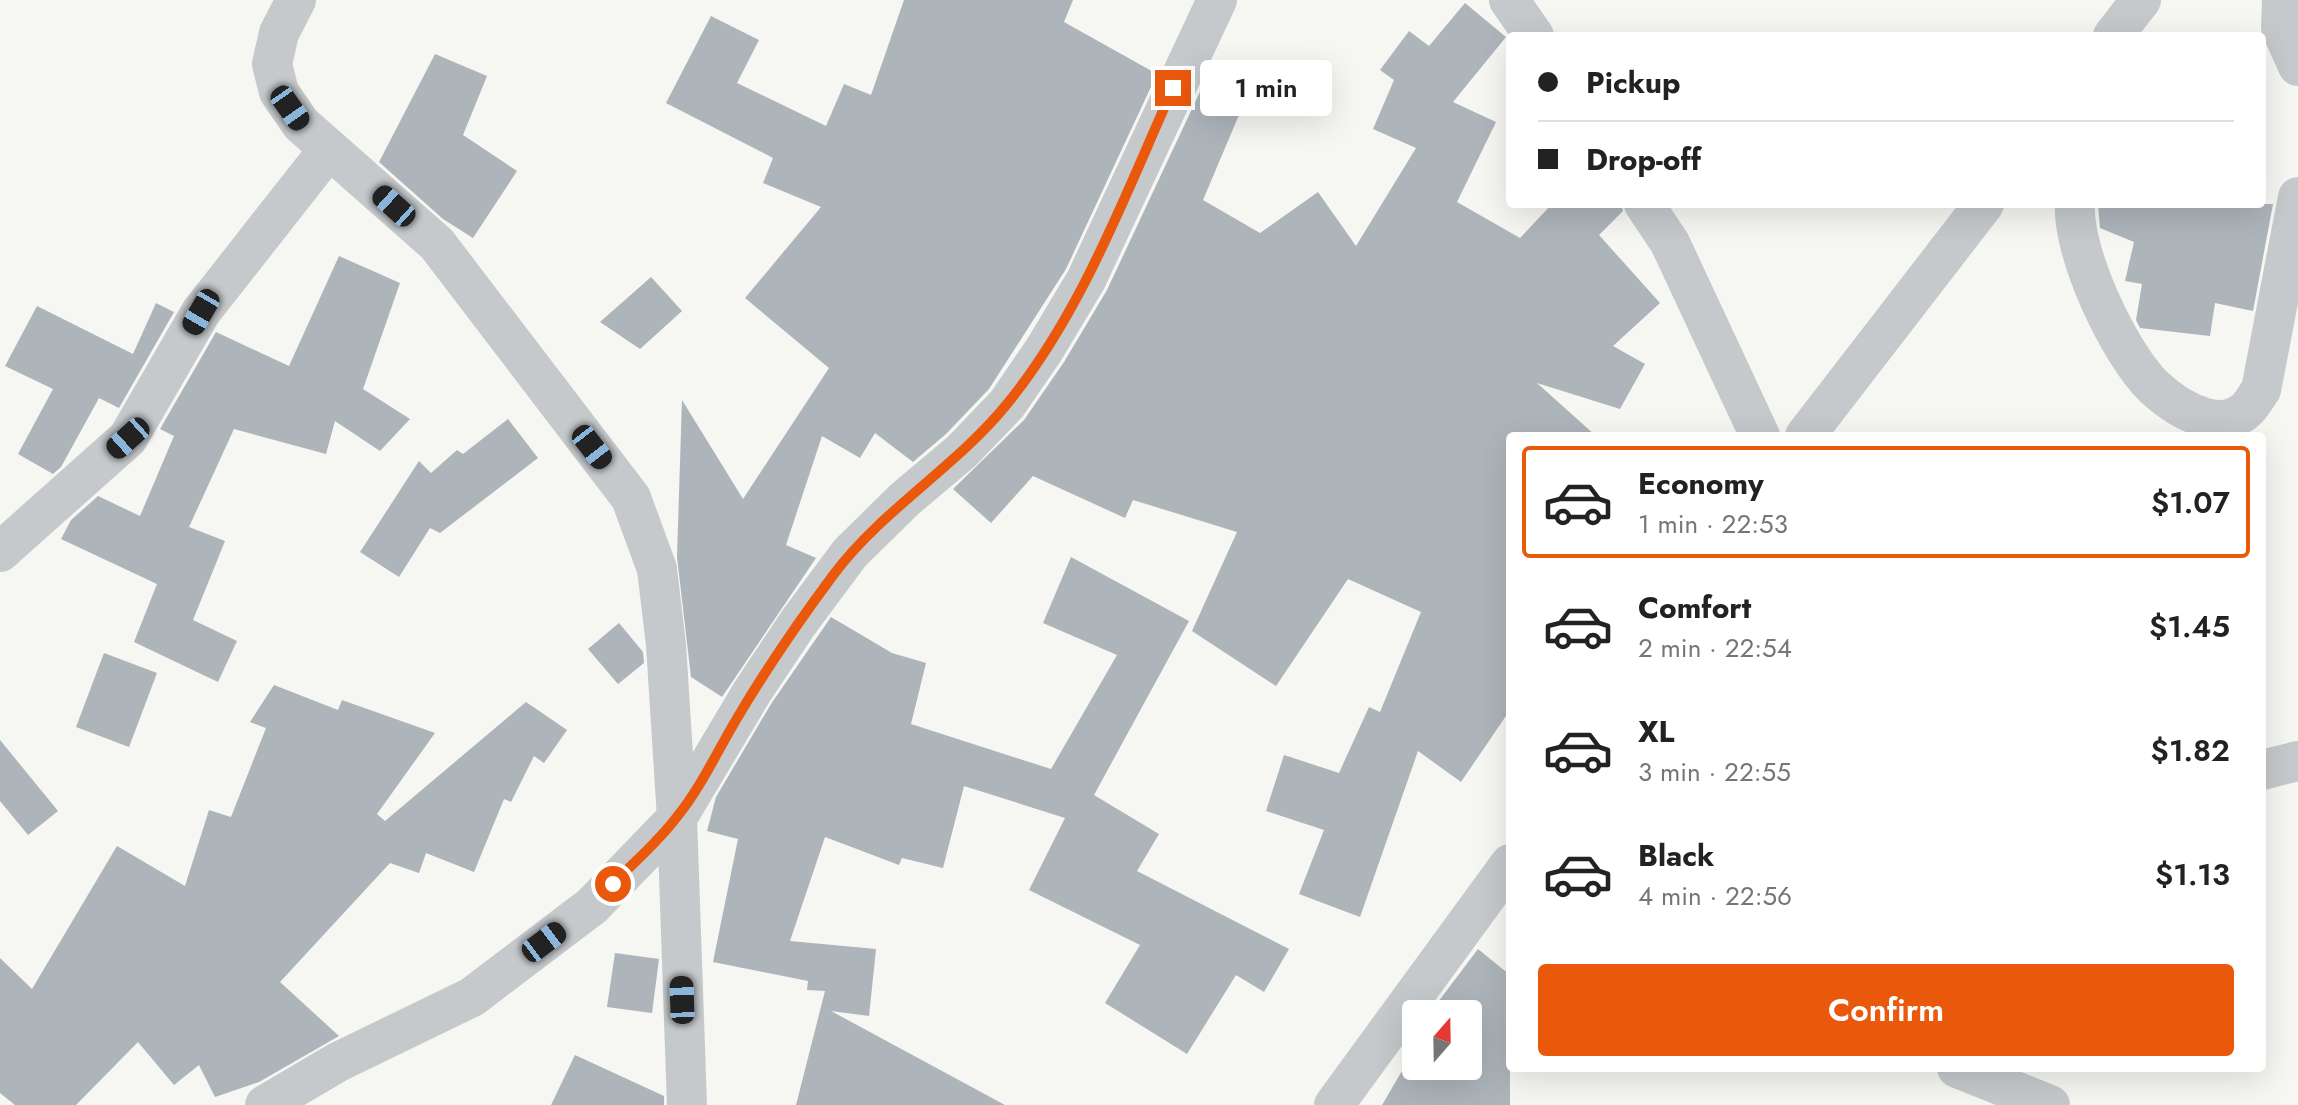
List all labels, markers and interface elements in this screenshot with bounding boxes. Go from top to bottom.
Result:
callout: 1 min [1201,60,1333,116]
text: Pickup [1586,61,1681,104]
text: 1 min [1234,69,1298,107]
route end [1155,70,1191,106]
car [266,81,314,135]
text: Drop-off [1586,138,1701,181]
car [368,181,420,231]
car [179,285,223,339]
car [102,413,154,463]
car [568,421,616,473]
text: Economy [1638,462,1764,505]
icon: car [1542,466,1614,538]
text: $1.07 [2151,481,2230,524]
text: 1 min · 22:53 [1638,505,1788,543]
text: Comfort [1638,586,1751,629]
icon: car [1542,590,1614,662]
text: $1.45 [2149,605,2230,648]
text: 2 min · 22:54 [1638,629,1792,667]
text: XL [1638,710,1674,753]
icon: car [1542,714,1614,786]
text: $1.82 [2151,729,2230,772]
text: 3 min · 22:55 [1638,753,1791,791]
text: Black [1638,834,1714,877]
icon: car [1542,838,1614,910]
text: $1.13 [2155,853,2230,896]
route start [595,866,631,902]
text: 4 min · 22:56 [1638,877,1792,915]
car [518,918,570,966]
button: Confirm [1538,964,2234,1056]
car [669,976,695,1024]
north arrow [1402,1000,1482,1080]
map controls [1402,1000,1482,1080]

